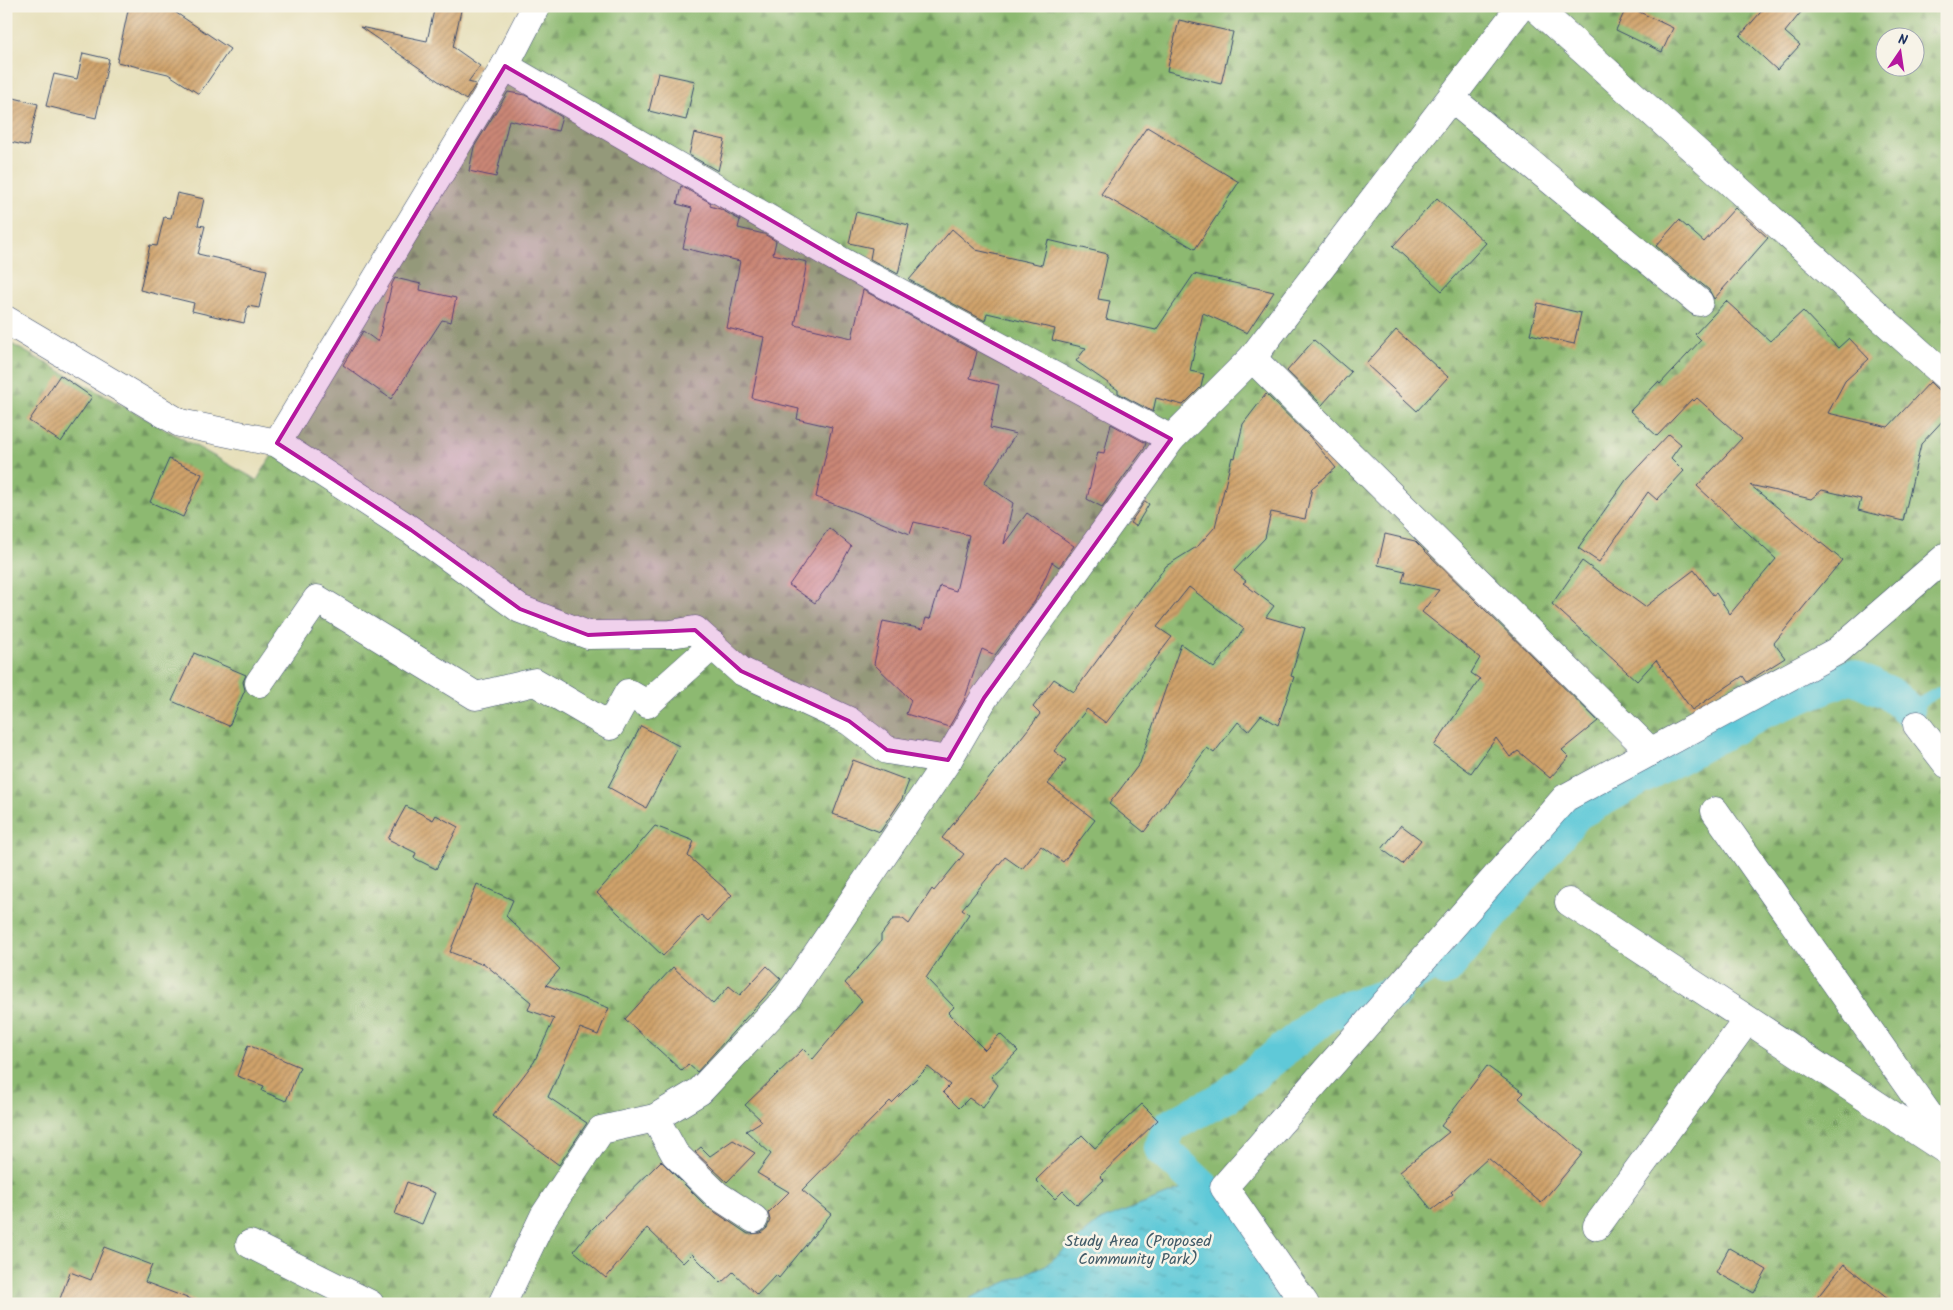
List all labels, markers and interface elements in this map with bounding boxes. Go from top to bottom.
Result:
north arrow [1876,28,1926,78]
text: N [1896,29,1910,52]
park label: Study Area (Proposed Community Park) [1065,1229,1212,1272]

